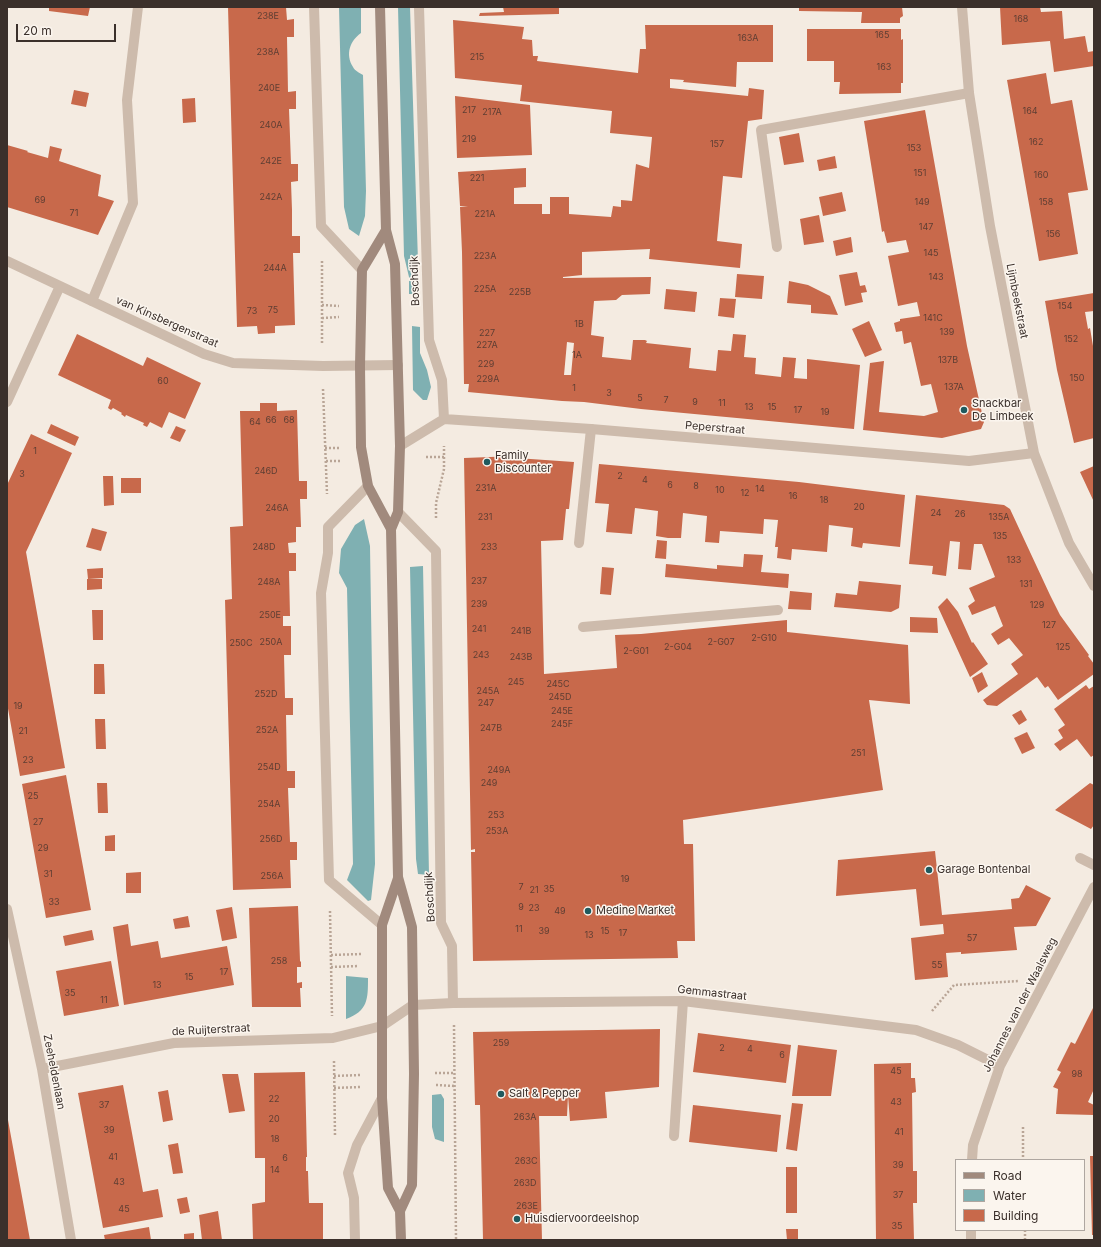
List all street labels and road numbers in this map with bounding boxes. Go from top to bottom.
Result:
street label: Boschdijk [408,256,422,306]
street label: Lijmbeekstraat [1003,262,1031,340]
street label: van Kinsbergenstraat [114,293,220,351]
street label: Peperstraat [684,419,746,437]
street label: Boschdijk [422,871,438,923]
street label: Johannes van der Waalsweg [980,936,1060,1074]
street label: Gemmastraat [677,983,747,1003]
street label: de Ruijterstraat [171,1021,251,1039]
street label: Zeeheldenlaan [40,1033,68,1111]

